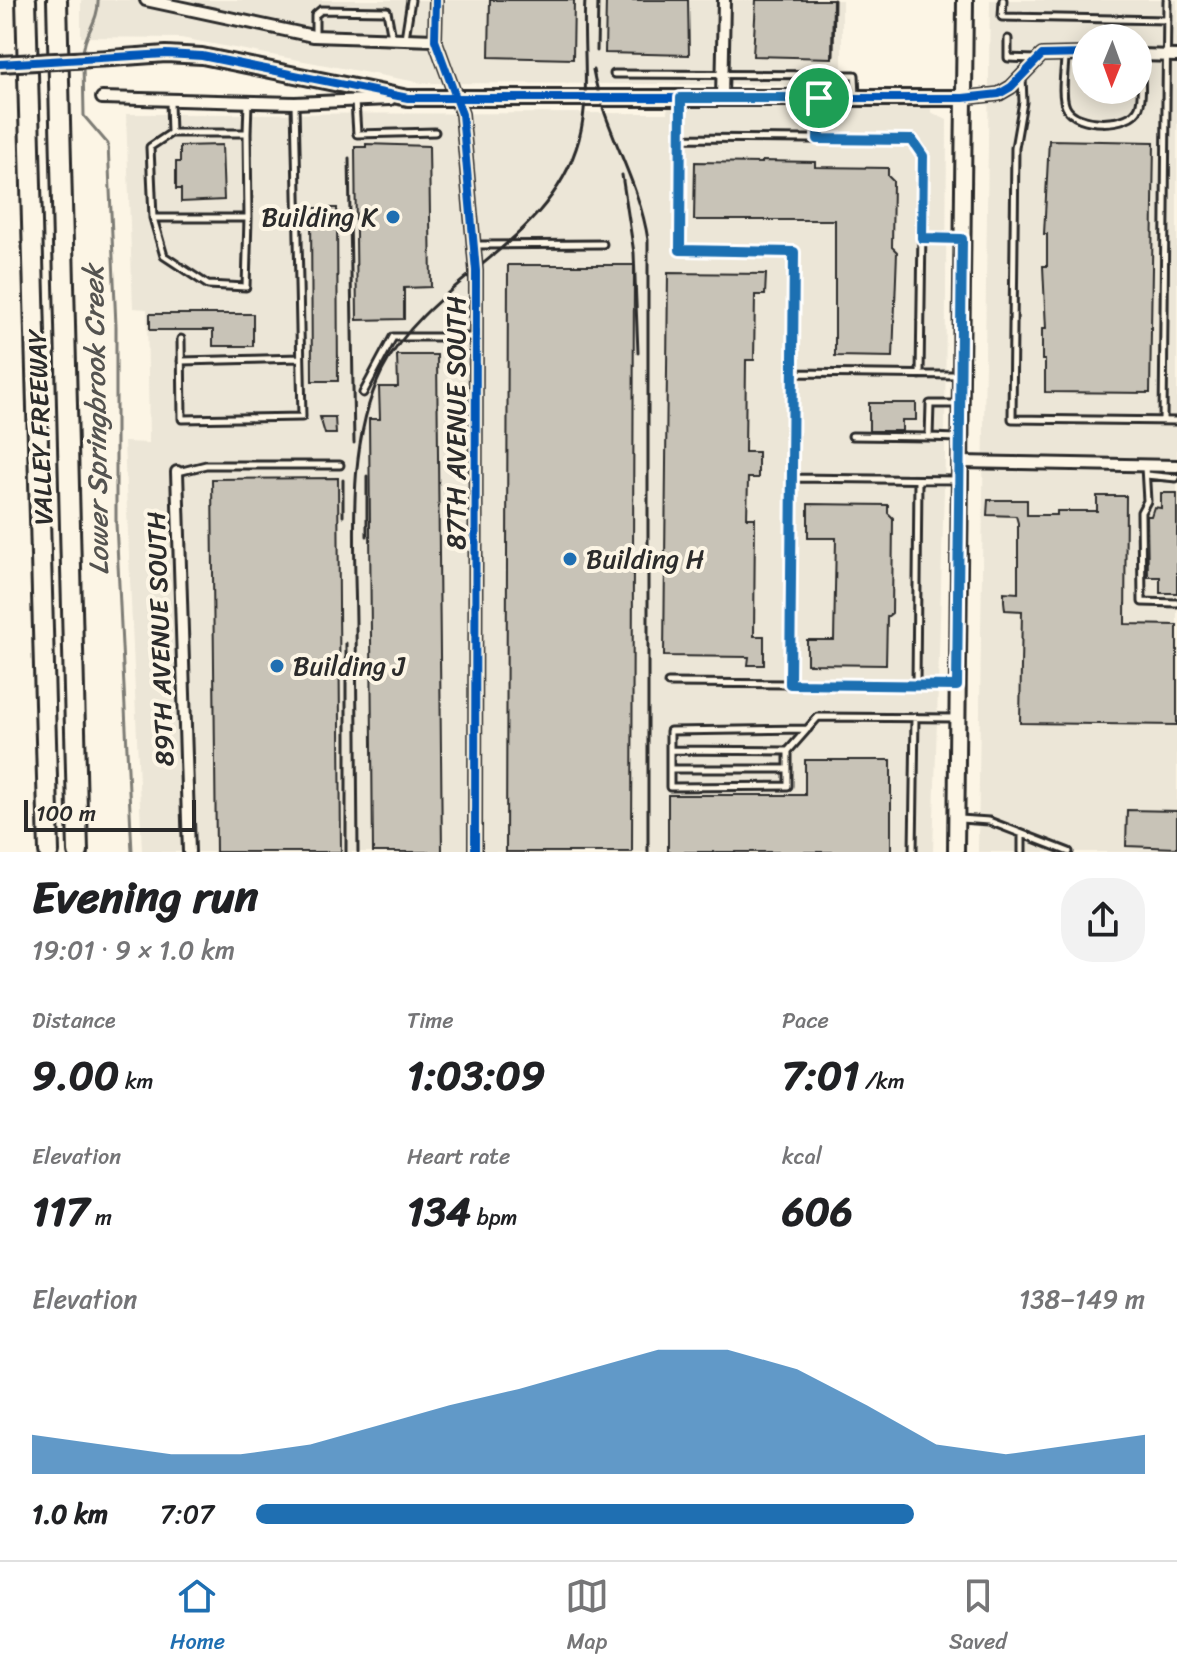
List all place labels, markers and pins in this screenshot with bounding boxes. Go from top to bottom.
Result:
pin [785,64,853,132]
place label: Building K [261,194,378,240]
marker: Building K [384,208,402,226]
place label: Building H [586,536,705,582]
marker: Building H [561,550,579,568]
place label: Building J [293,643,406,689]
marker: Building J [268,657,286,675]

